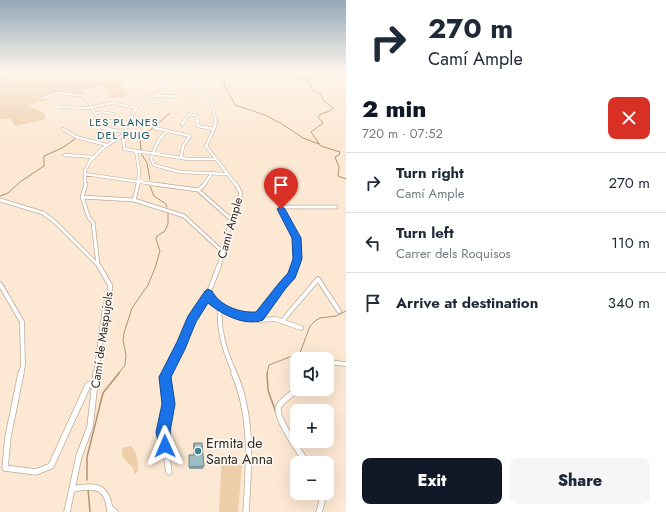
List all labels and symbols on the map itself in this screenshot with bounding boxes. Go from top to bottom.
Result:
district label: LES PLANES DEL PUIG [89,114,159,143]
pin [264,168,298,209]
street label: Camí Ample [213,195,247,261]
street label: Camí de Maspujols [86,290,118,389]
position arrow [144,425,186,467]
place label: Ermita de Santa Anna [206,433,273,469]
marker: Ermita de Santa Anna [193,446,203,456]

